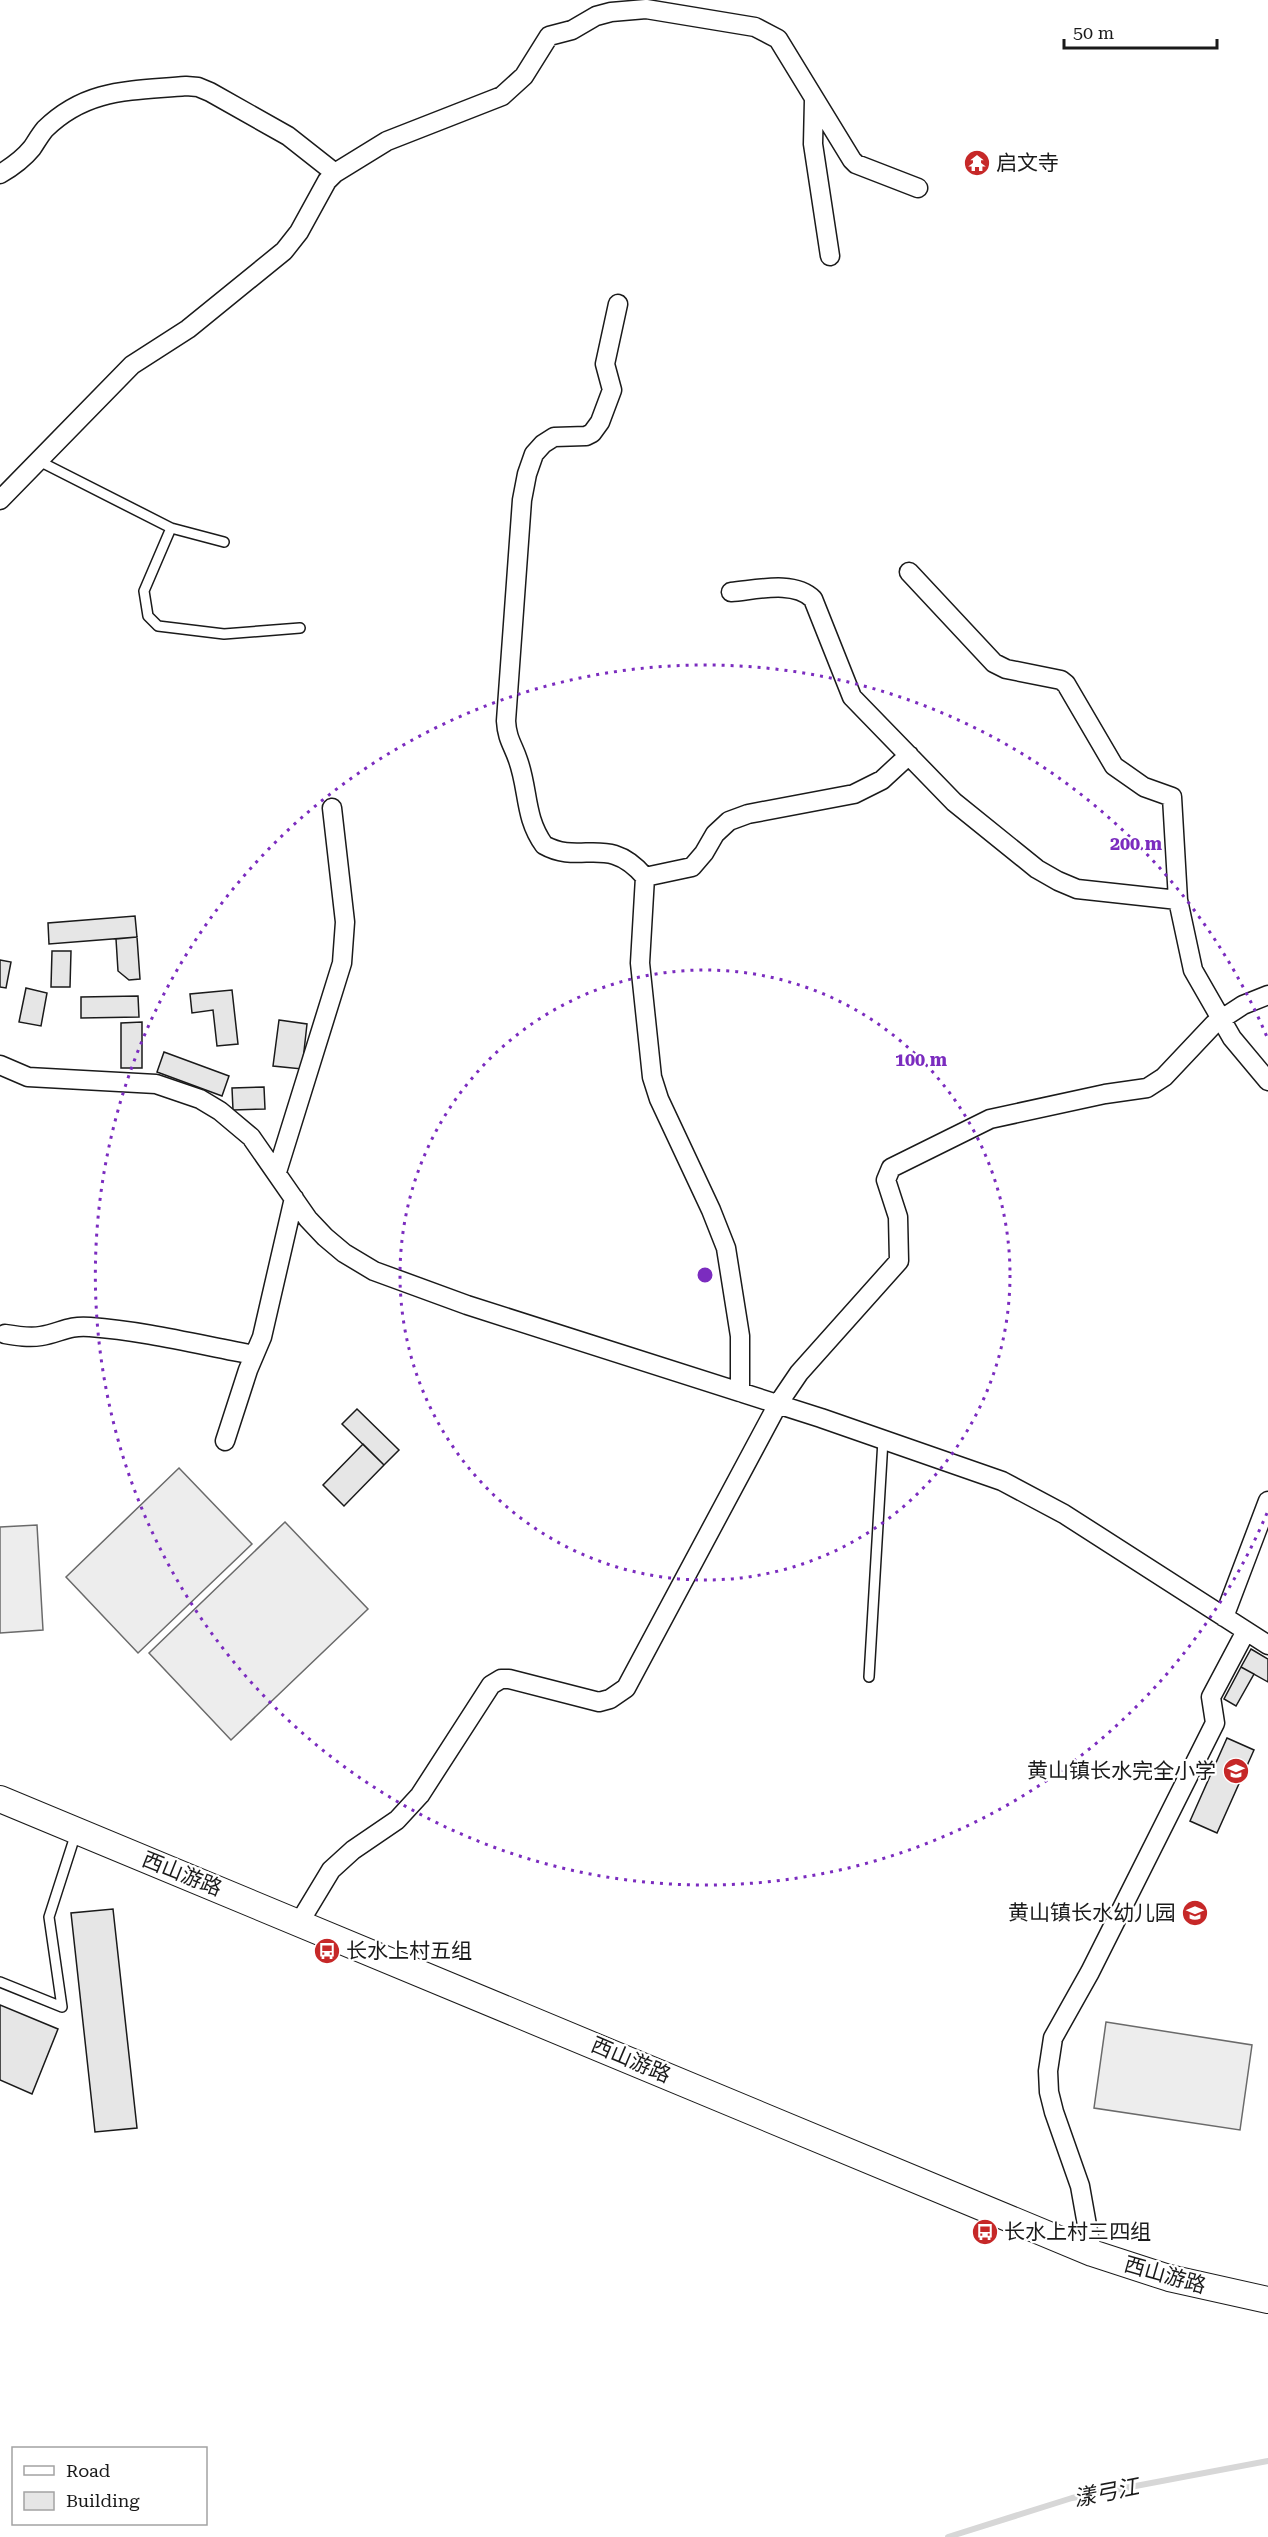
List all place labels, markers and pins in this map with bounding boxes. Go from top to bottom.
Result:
temple icon: 启文寺 [962,148,992,178]
place label: 启文寺 [996,151,1059,175]
centre of rings [695,1265,715,1285]
school or university icon: 黄山镇长水完全小学 [1221,1756,1251,1786]
place label: 黄山镇长水完全小学 [1027,1759,1216,1783]
school or university icon: 黄山镇长水幼儿园 [1180,1898,1210,1928]
place label: 黄山镇长水幼儿园 [1008,1901,1176,1925]
bus stop icon: 长水上村五组 [312,1936,342,1966]
place label: 长水上村五组 [346,1939,472,1963]
bus stop icon: 长水上村三四组 [970,2217,1000,2247]
place label: 长水上村三四组 [1004,2220,1151,2244]

